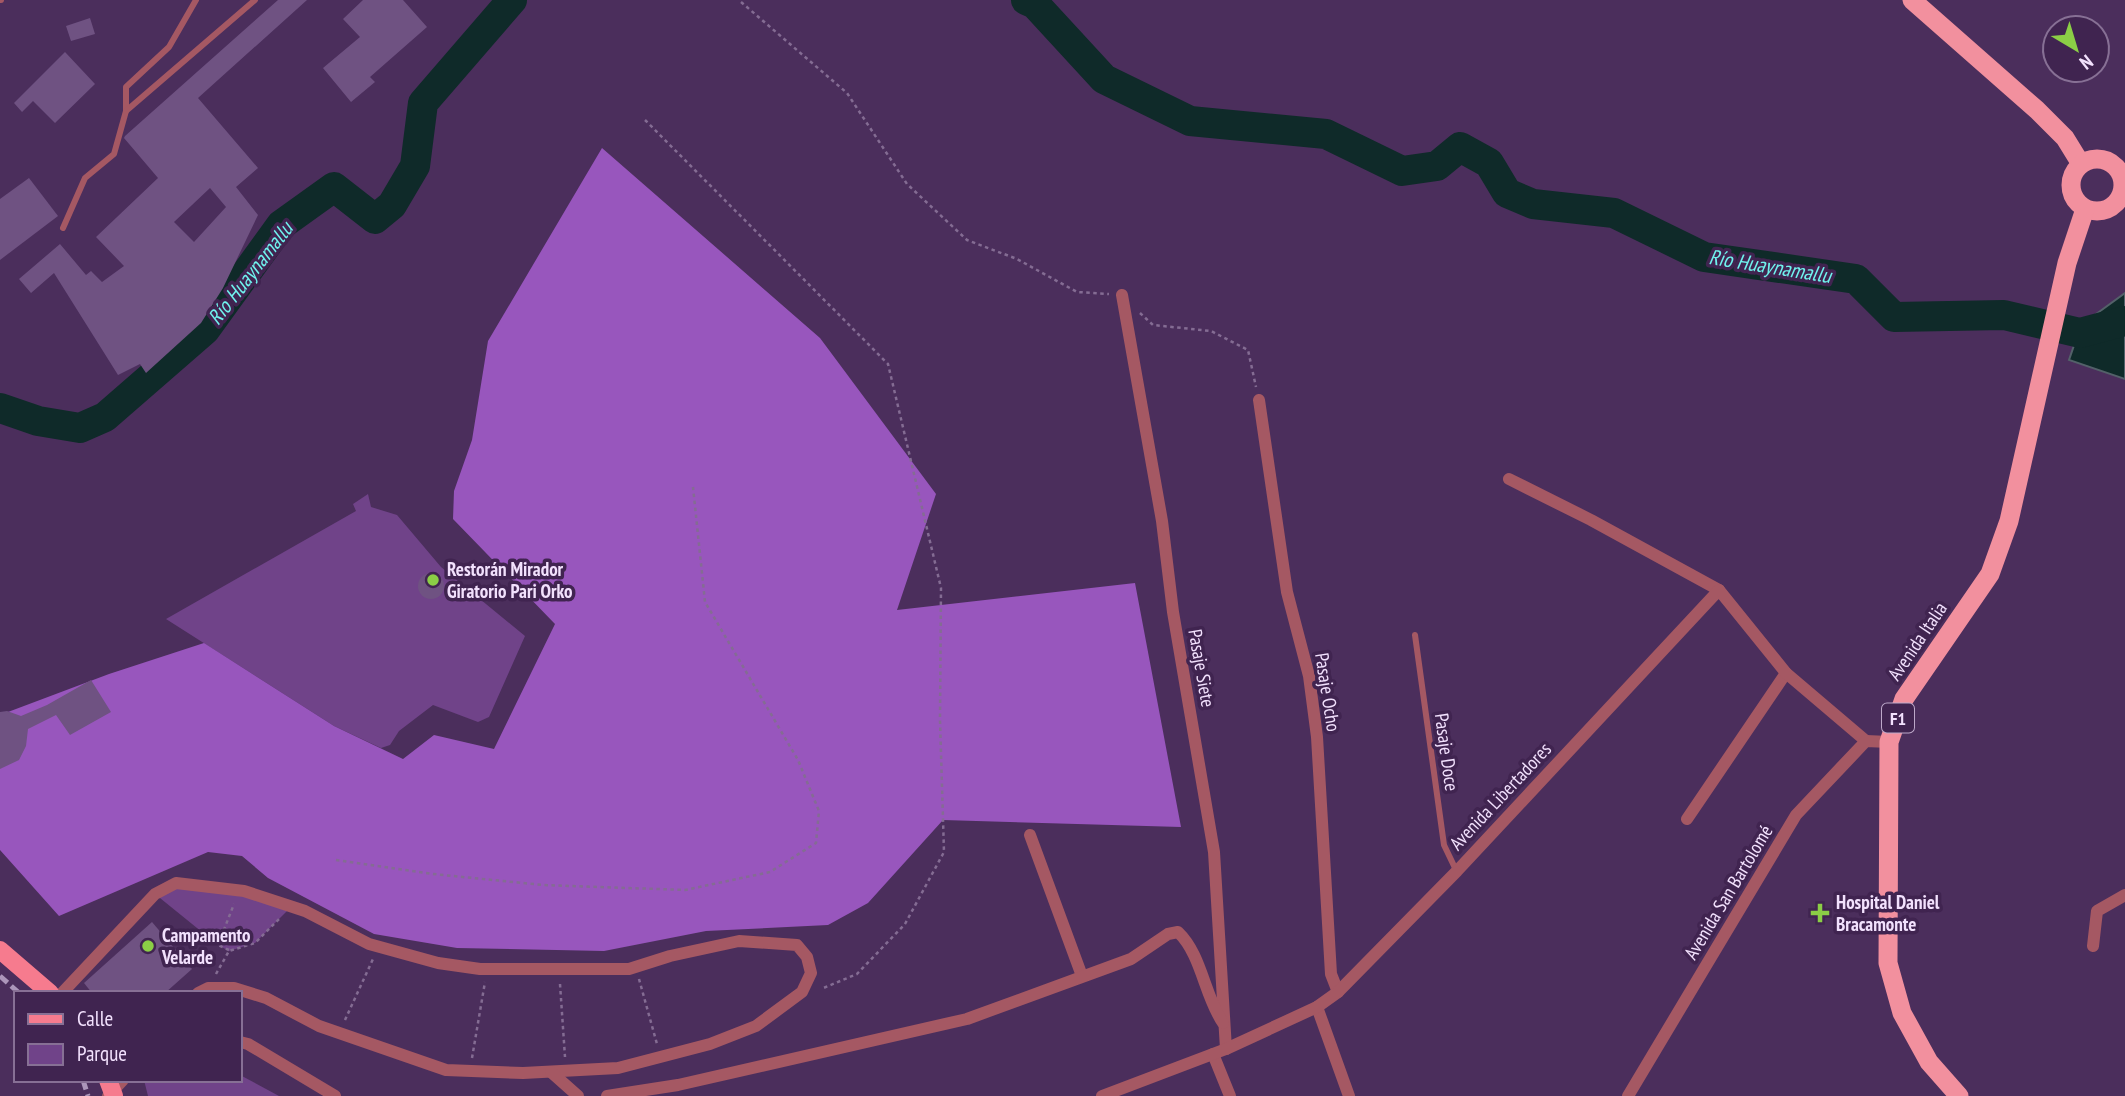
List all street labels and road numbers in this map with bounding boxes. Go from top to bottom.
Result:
street label: Avenida Italia [1882,597,1952,685]
street label: Pasaje Siete [1183,627,1221,709]
street label: Pasaje Ocho [1310,651,1346,733]
road number: F1 [1882,704,1914,732]
street label: Pasaje Doce [1430,712,1464,792]
street label: Avenida Libertadores [1444,737,1556,855]
street label: Avenida San Bartolomé [1678,820,1778,963]

